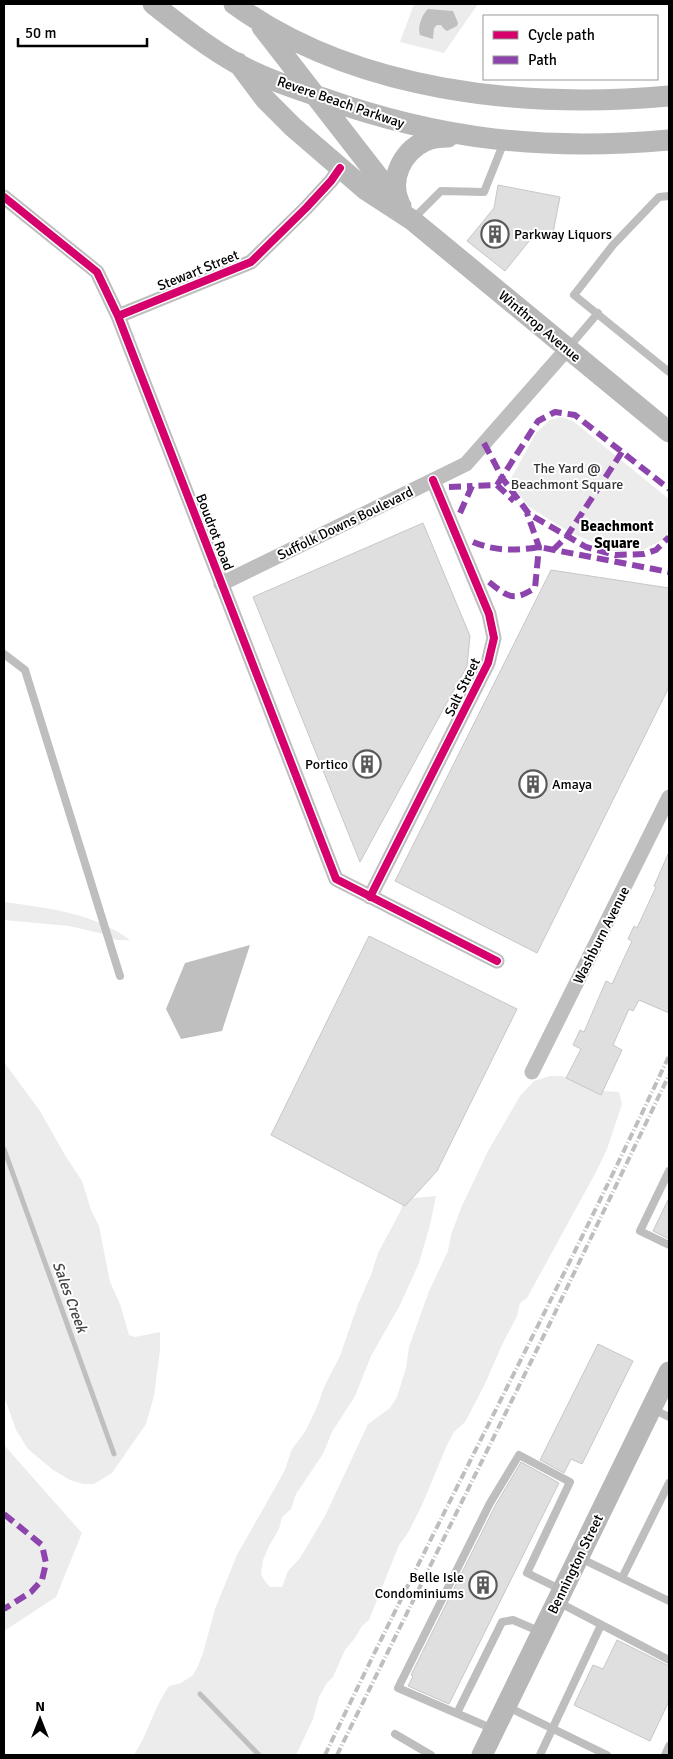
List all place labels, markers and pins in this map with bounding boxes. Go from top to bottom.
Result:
building icon: Parkway Liquors [480,219,510,249]
place label: Parkway Liquors [514,226,612,243]
building icon: Portico [352,749,382,779]
place label: Portico [305,756,348,773]
building icon: Amaya [518,769,548,799]
place label: Amaya [552,776,592,793]
place label: Belle Isle Condominiums [375,1569,464,1602]
building icon: Belle Isle Condominiums [468,1570,498,1600]

